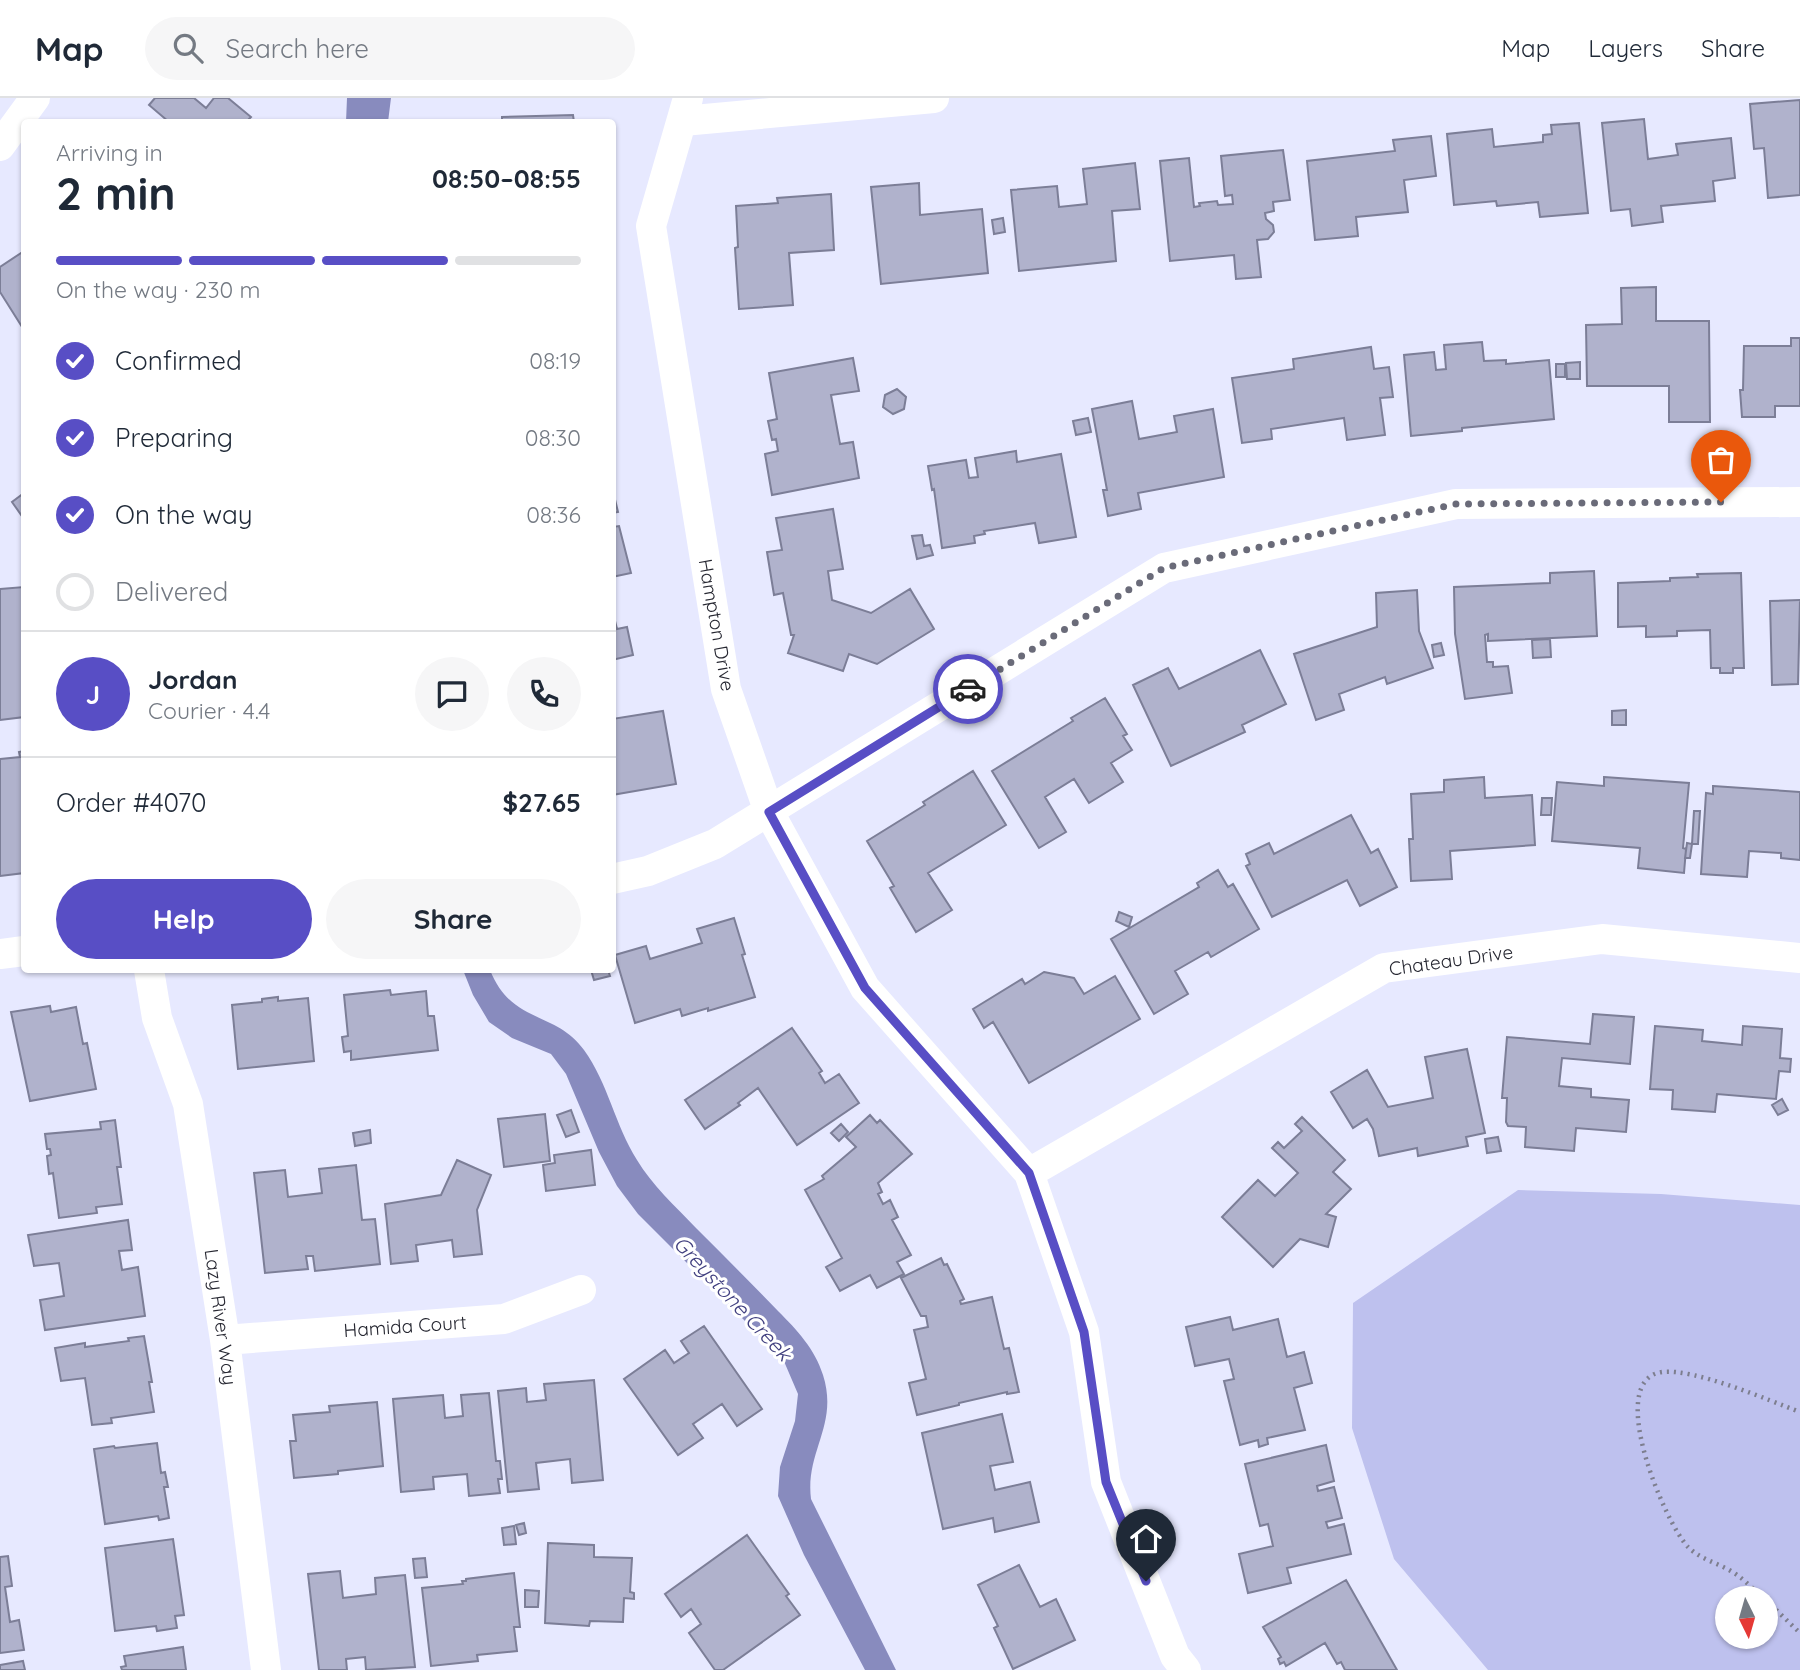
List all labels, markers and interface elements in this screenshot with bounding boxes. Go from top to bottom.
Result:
search box [145,17,635,80]
text: Map [35,28,103,69]
icon: search [169,29,207,67]
text: Search here [225,32,369,65]
text: Map [1501,33,1550,63]
text: Layers [1588,33,1663,63]
text: Share [1701,33,1765,63]
text: Arriving in [56,138,163,167]
text: 08:50–08:55 [432,162,581,195]
text: 2 min [56,164,176,222]
text: On the way · 230 m [56,275,261,304]
icon: check [56,342,94,380]
text: Confirmed [115,344,242,377]
text: 08:19 [529,346,581,375]
icon: check [56,419,94,457]
text: Preparing [115,421,233,454]
text: 08:30 [525,423,581,452]
pin [1691,430,1751,502]
icon: bag [1702,441,1740,479]
icon: check [56,496,94,534]
text: On the way [115,498,253,531]
text: 08:36 [526,500,581,529]
street label: Hampton Drive [694,557,740,693]
text: Delivered [115,575,228,608]
courier [933,654,1003,724]
button: chat [415,657,489,731]
button: phone [507,657,581,731]
text: Jordan [148,663,237,696]
icon: car [949,670,987,708]
text: J [86,678,100,711]
text: Courier · 4.4 [148,696,270,725]
text: Order #4070 [56,786,206,819]
text: $27.65 [502,786,581,819]
button: Help [56,879,312,959]
button: Share [326,879,581,959]
street label: Chateau Drive [1387,939,1515,981]
water label: Greystone Creek [668,1230,799,1367]
street label: Lazy River Way [200,1247,242,1387]
street label: Hamida Court [343,1310,467,1342]
pin [1116,1509,1176,1581]
icon: home [1127,1520,1165,1558]
north arrow [1715,1586,1778,1648]
map controls [1715,1586,1778,1649]

